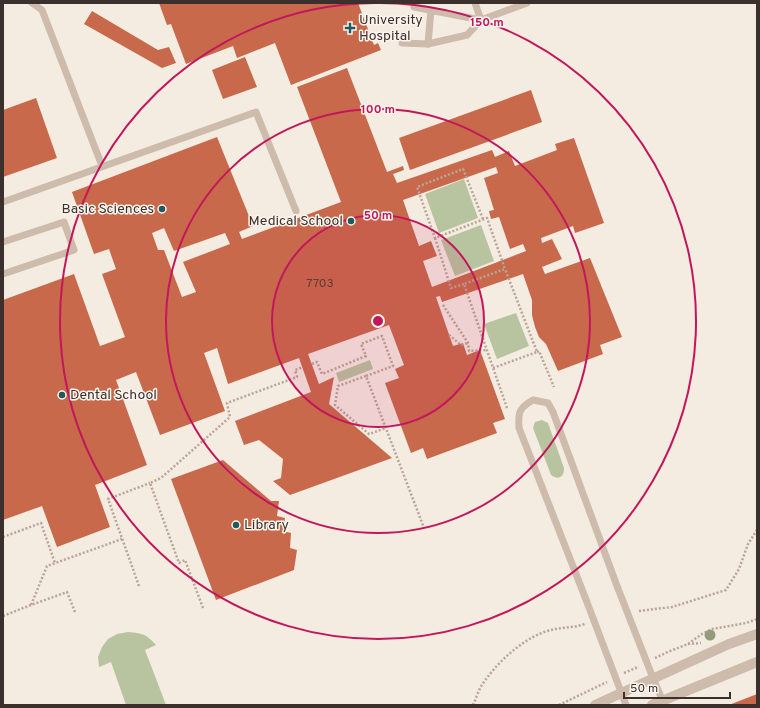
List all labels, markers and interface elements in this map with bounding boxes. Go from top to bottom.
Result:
place label: University Hospital [359,12,423,45]
text: 150 m [470,15,504,31]
marker: University Hospital [344,22,356,34]
text: 100 m [361,102,395,118]
place label: Basic Sciences [61,201,154,218]
marker: Basic Sciences [157,204,167,214]
text: 50 m [364,208,392,224]
place label: Medical School [249,213,343,230]
marker: Medical School [346,216,356,226]
house number: 7703 [306,276,334,292]
centre of rings [371,314,385,328]
place label: Dental School [70,387,157,404]
marker: Dental School [57,390,67,400]
place label: Library [244,517,289,534]
marker: Library [231,520,241,530]
scale bar [624,674,730,700]
text: 50 m [630,681,658,697]

